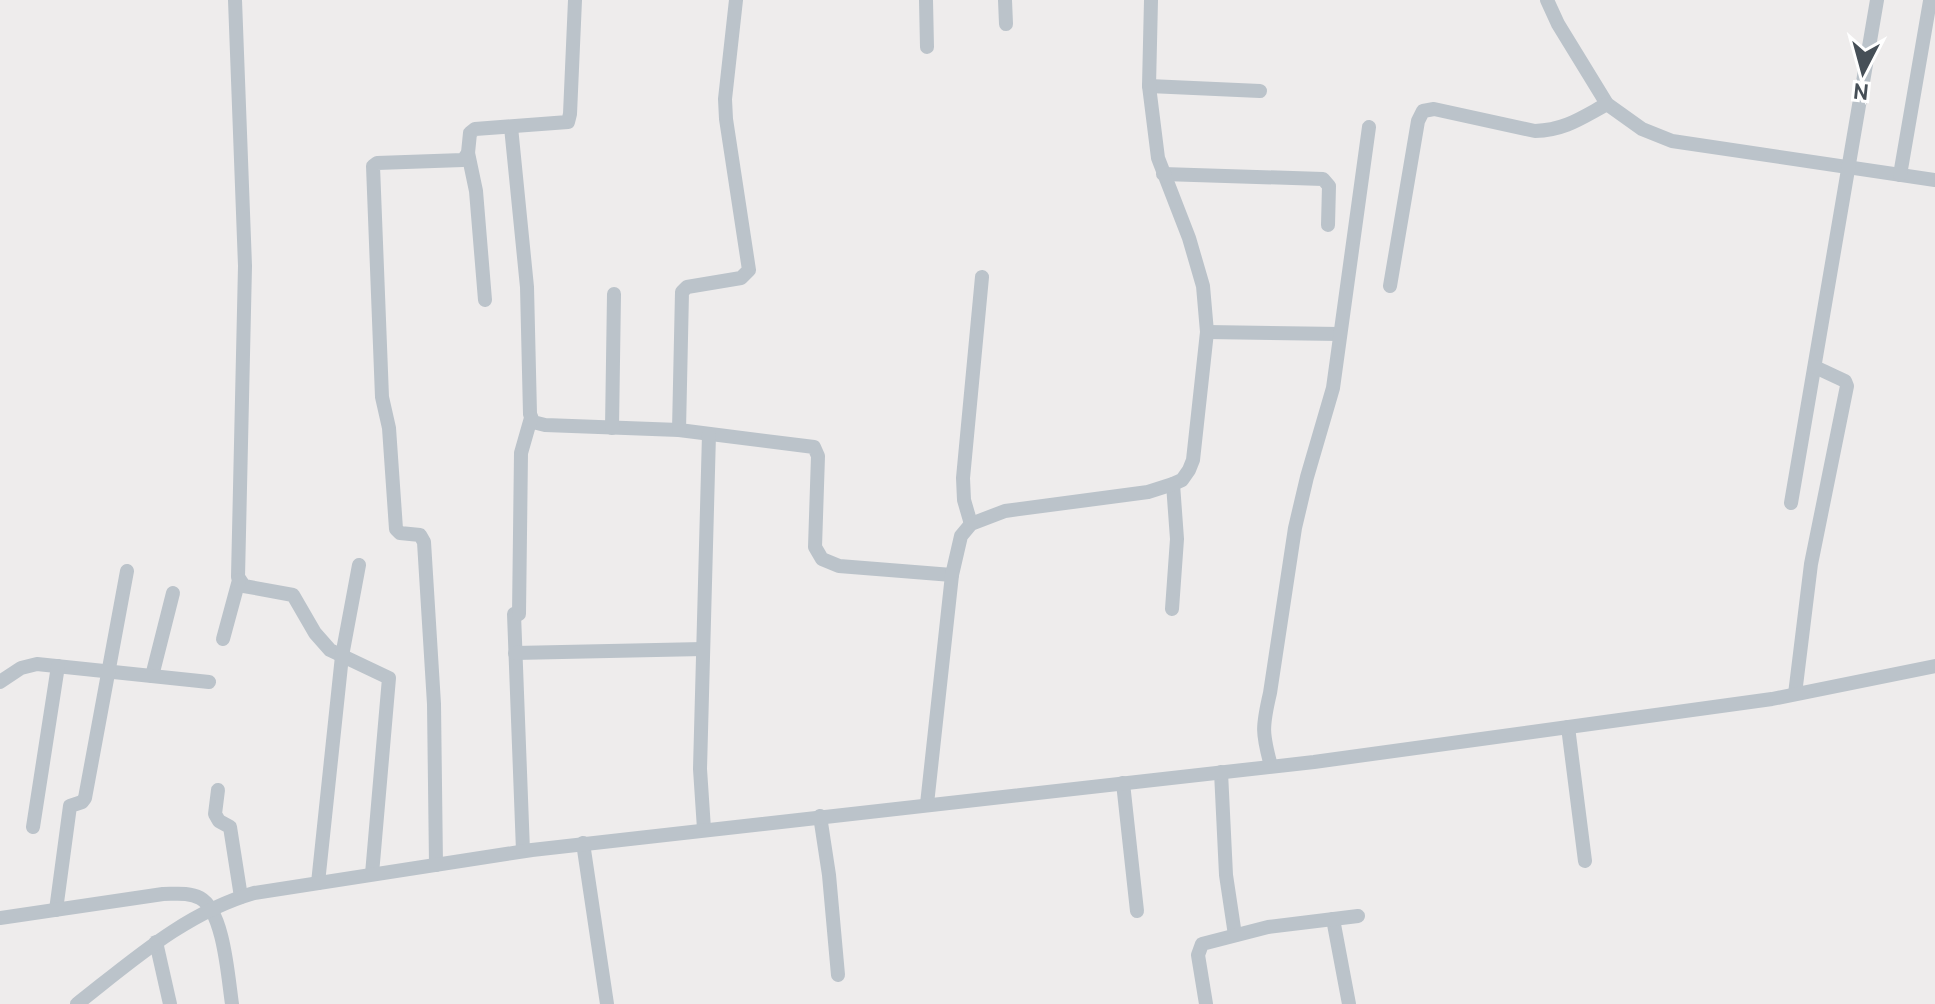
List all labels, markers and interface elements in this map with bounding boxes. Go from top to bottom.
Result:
north arrow [1823,32,1903,112]
text: N [1852,77,1870,106]

